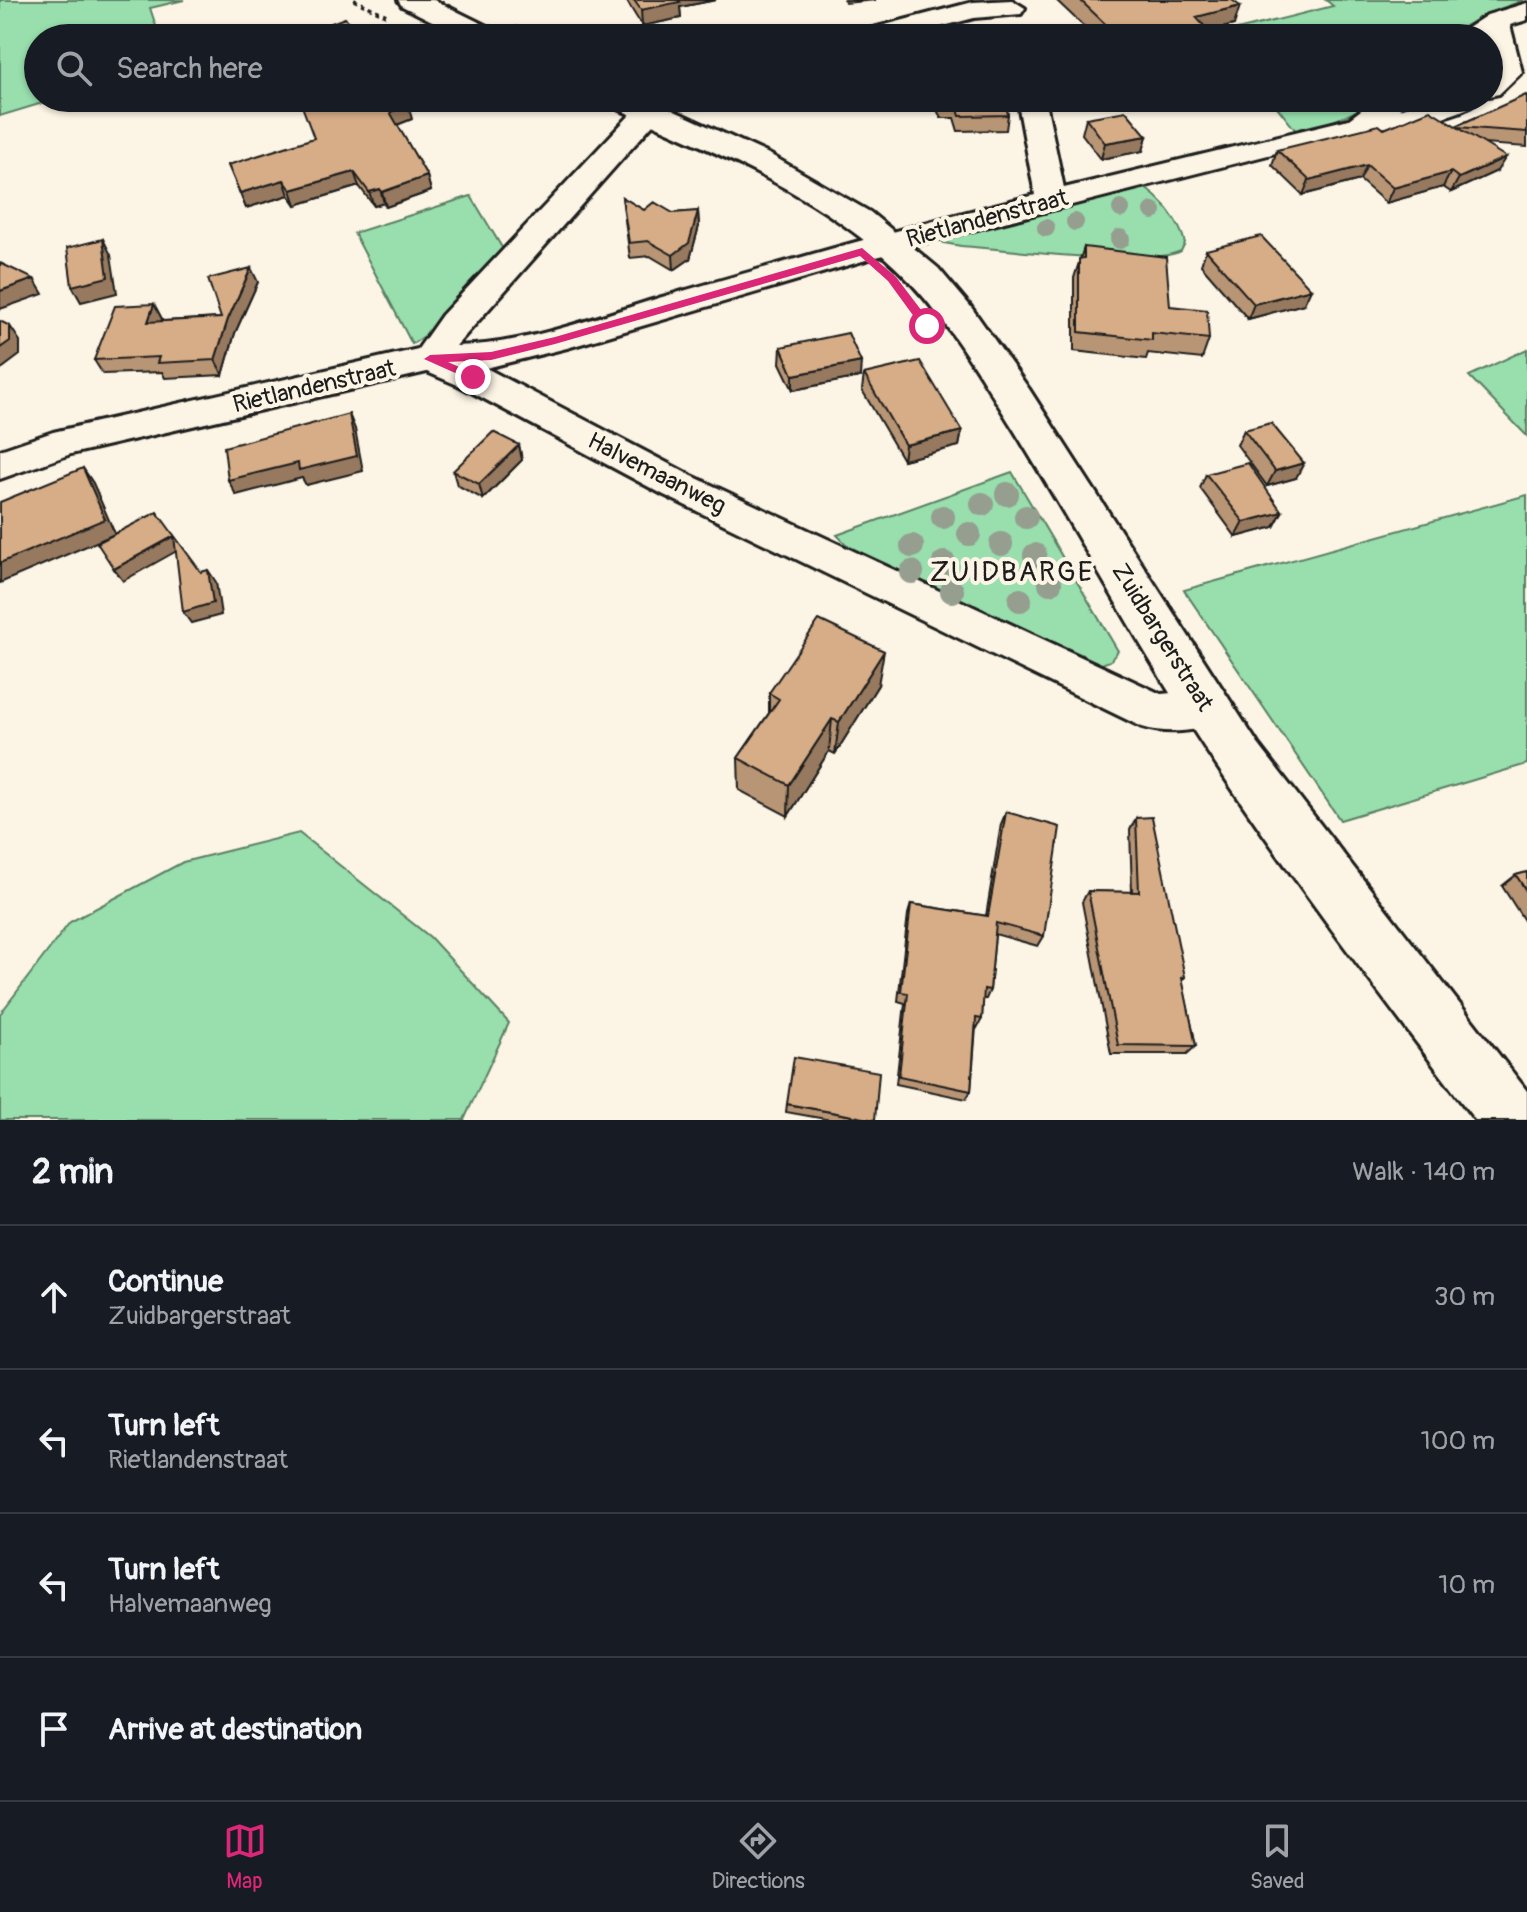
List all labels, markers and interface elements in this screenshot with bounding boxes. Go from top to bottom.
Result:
search box [24,24,1503,112]
icon: search [52,46,96,90]
text: Search here [116,50,263,87]
street label: Rietlandenstraat [903,183,1071,254]
route start [909,308,945,344]
street label: Rietlandenstraat [230,354,399,419]
route end [455,359,491,395]
street label: Halvemaanweg [583,426,731,521]
district label: ZUIDBARGE [930,555,1094,590]
street label: Zuidbargerstraat [1106,558,1220,717]
text: 2 min [32,1151,114,1194]
text: Walk · 140 m [1352,1156,1495,1188]
text: Continue [108,1263,223,1300]
icon: ahead [32,1275,76,1319]
text: 30 m [1434,1281,1495,1313]
text: Zuidbargerstraat [108,1300,291,1332]
text: Turn left [108,1407,219,1444]
icon: left [32,1419,76,1463]
text: 100 m [1421,1425,1495,1457]
text: Rietlandenstraat [108,1444,288,1476]
text: Turn left [108,1551,219,1588]
icon: left [32,1563,76,1607]
text: 10 m [1438,1569,1495,1601]
text: Halvemaanweg [108,1588,272,1620]
icon: arrive [32,1707,76,1751]
text: Arrive at destination [108,1711,362,1748]
tab: Map [223,1819,267,1895]
tab: Directions [712,1819,805,1895]
tab: Saved [1250,1819,1304,1895]

